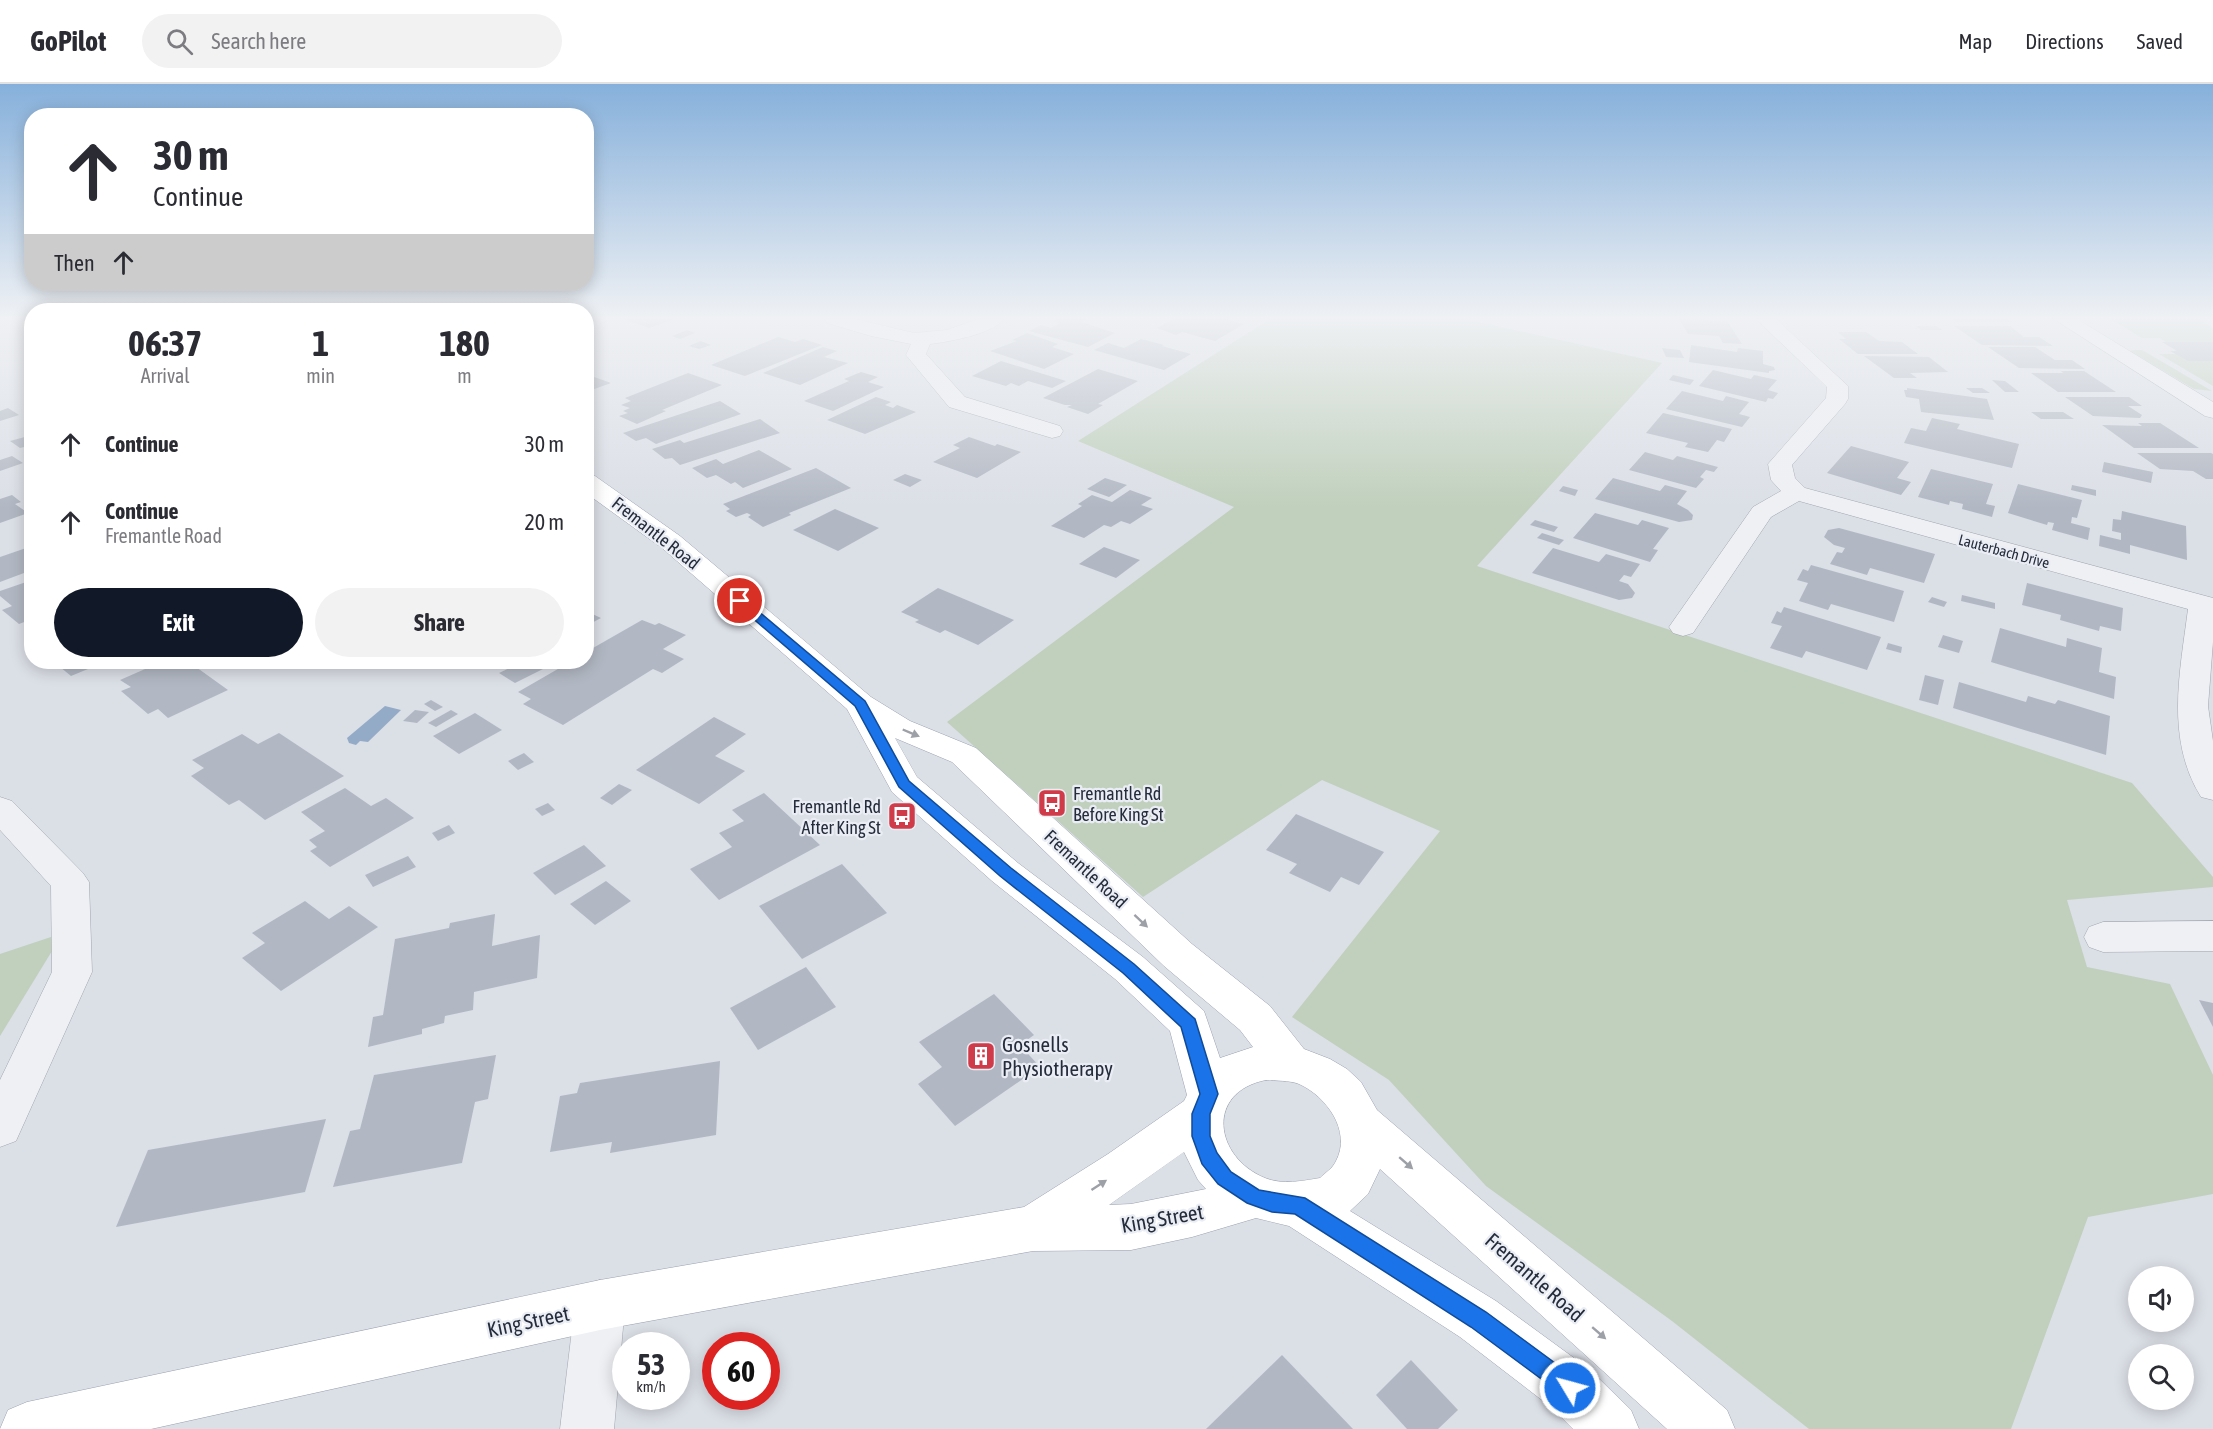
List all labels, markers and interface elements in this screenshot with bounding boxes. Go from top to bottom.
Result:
search box [142,14,562,68]
text: GoPilot [30,25,106,57]
icon: search [163,25,196,58]
text: Search here [211,28,306,54]
text: Map [1958,29,1992,53]
text: Directions [2025,29,2104,53]
text: Saved [2137,29,2183,53]
text: 30 m [153,131,228,179]
icon: ahead [54,132,132,210]
text: Continue [153,181,243,212]
icon: ahead [107,246,140,279]
text: Then [54,250,95,276]
text: 06:37 [128,322,202,364]
text: 1 [312,322,329,364]
text: 180 [439,322,490,364]
text: Arrival [141,364,190,387]
text: min [306,364,335,387]
text: m [457,364,472,387]
icon: ahead [54,428,87,461]
text: Continue [105,431,179,457]
text: 30 m [524,431,564,457]
street label: Fremantle Road [608,492,704,574]
text: Continue [105,498,179,524]
icon: ahead [54,506,87,539]
text: 20 m [524,509,564,535]
text: Fremantle Road [105,524,222,547]
street label: Lauterbach Drive [1957,531,2052,571]
pin [714,575,765,626]
icon: arrive [723,584,756,617]
button: Exit [54,588,303,657]
button: Share [315,588,564,657]
one-way arrow [902,729,920,738]
place label: Fremantle Rd Before King St [1073,783,1164,825]
bus stop icon: Fremantle Rd Before King St [1036,787,1068,819]
place label: Fremantle Rd After King St [793,796,881,838]
bus stop icon: Fremantle Rd After King St [886,800,918,832]
street label: Fremantle Road [1040,825,1132,913]
one-way arrow [1134,914,1149,928]
place label: Gosnells Physiotherapy [1002,1032,1113,1080]
building icon: Gosnells Physiotherapy [965,1040,997,1072]
one-way arrow [1398,1156,1413,1169]
one-way arrow [1091,1179,1108,1190]
street label: King Street [1119,1199,1205,1237]
street label: Fremantle Road [1481,1228,1589,1326]
map controls [2128,1266,2194,1410]
button: sound [2128,1266,2194,1332]
street label: King Street [485,1301,571,1341]
one-way arrow [1591,1326,1606,1339]
speed limit sign: 60 [702,1332,780,1410]
button: search [2128,1344,2194,1410]
text: 53 [637,1347,665,1381]
position arrow [1538,1356,1602,1420]
text: km/h [636,1378,666,1395]

